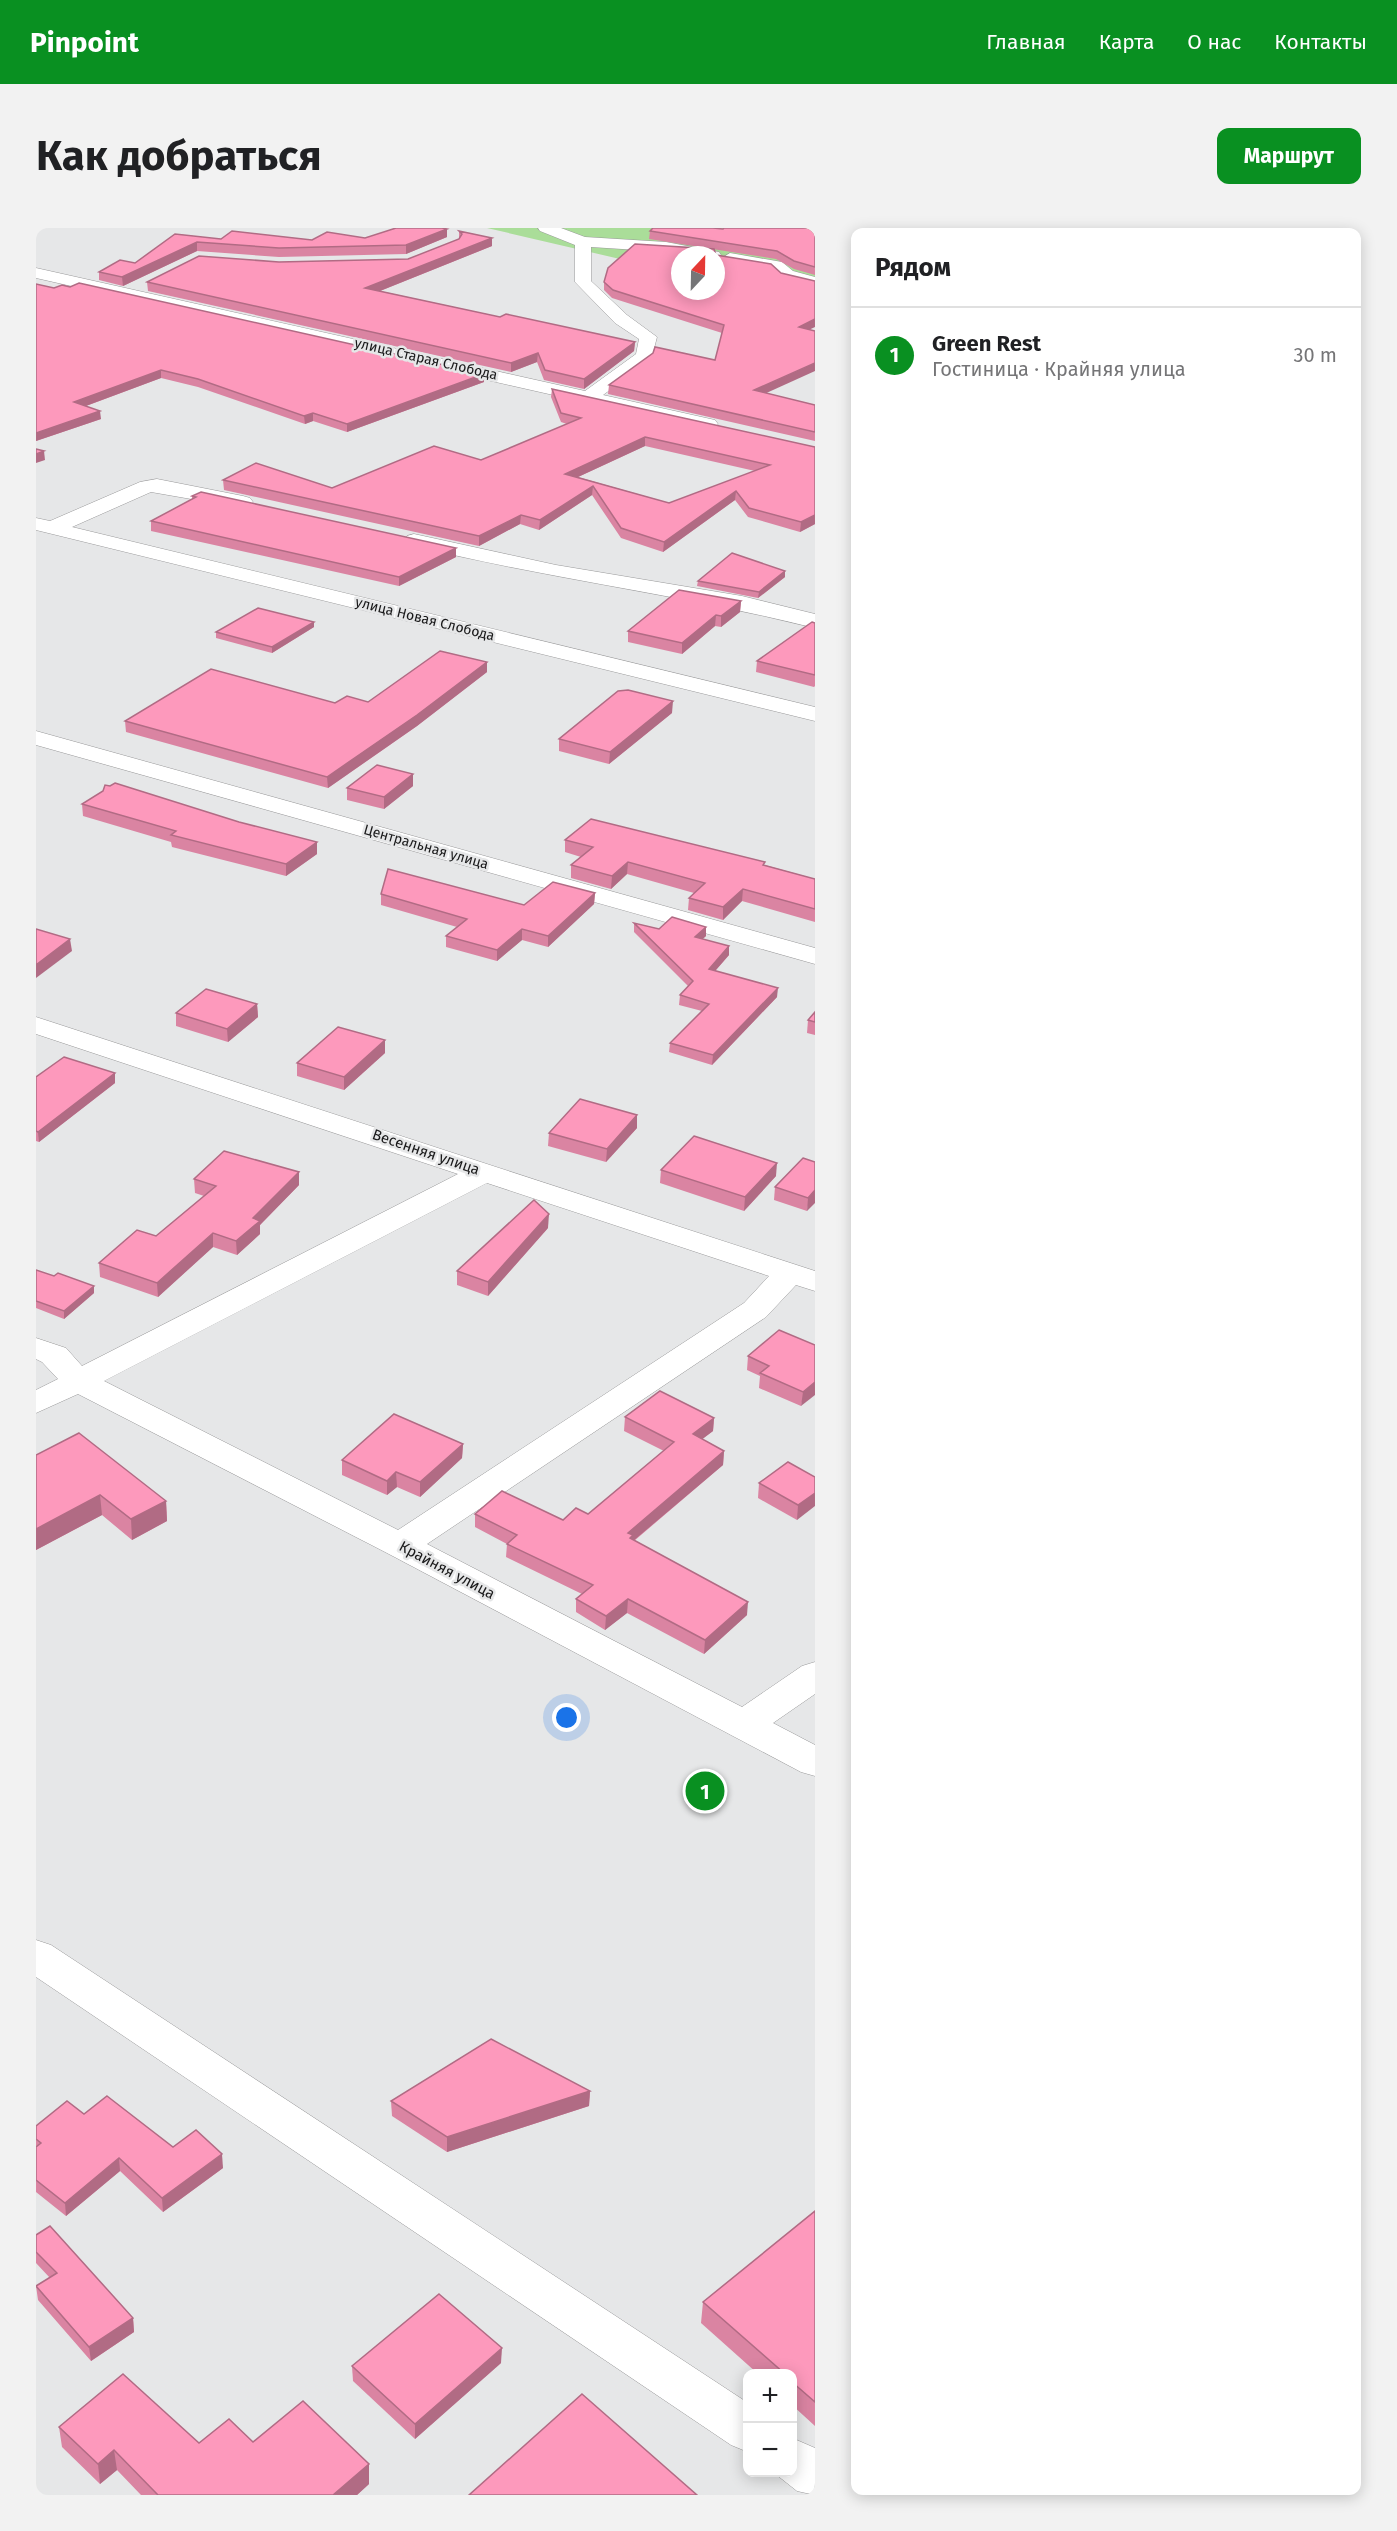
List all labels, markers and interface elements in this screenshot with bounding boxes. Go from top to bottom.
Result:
text: Pinpoint [30,26,139,59]
text: Главная [986,29,1066,55]
text: Карта [1099,29,1154,55]
text: О нас [1187,29,1241,55]
text: Контакты [1274,29,1367,55]
button: Маршрут [1217,128,1361,184]
text: Как добраться [36,131,322,181]
north arrow [671,246,725,300]
text: Рядом [875,252,951,283]
text: Green Rest [932,330,1041,357]
street label: улица Старая Слобода [353,334,499,384]
text: 1 [890,343,899,367]
text: 30 m [1293,343,1337,367]
text: Гостиница · Крайняя улица [932,357,1186,381]
street label: улица Новая Слобода [354,593,496,645]
street label: Центральная улица [362,821,490,873]
street label: Весенняя улица [370,1125,482,1179]
street label: Крайняя улица [396,1537,498,1603]
your location [552,1703,581,1732]
pin: 1 [686,1768,724,1814]
map controls [743,2369,797,2477]
button: + [743,2369,797,2423]
button: − [743,2423,797,2477]

